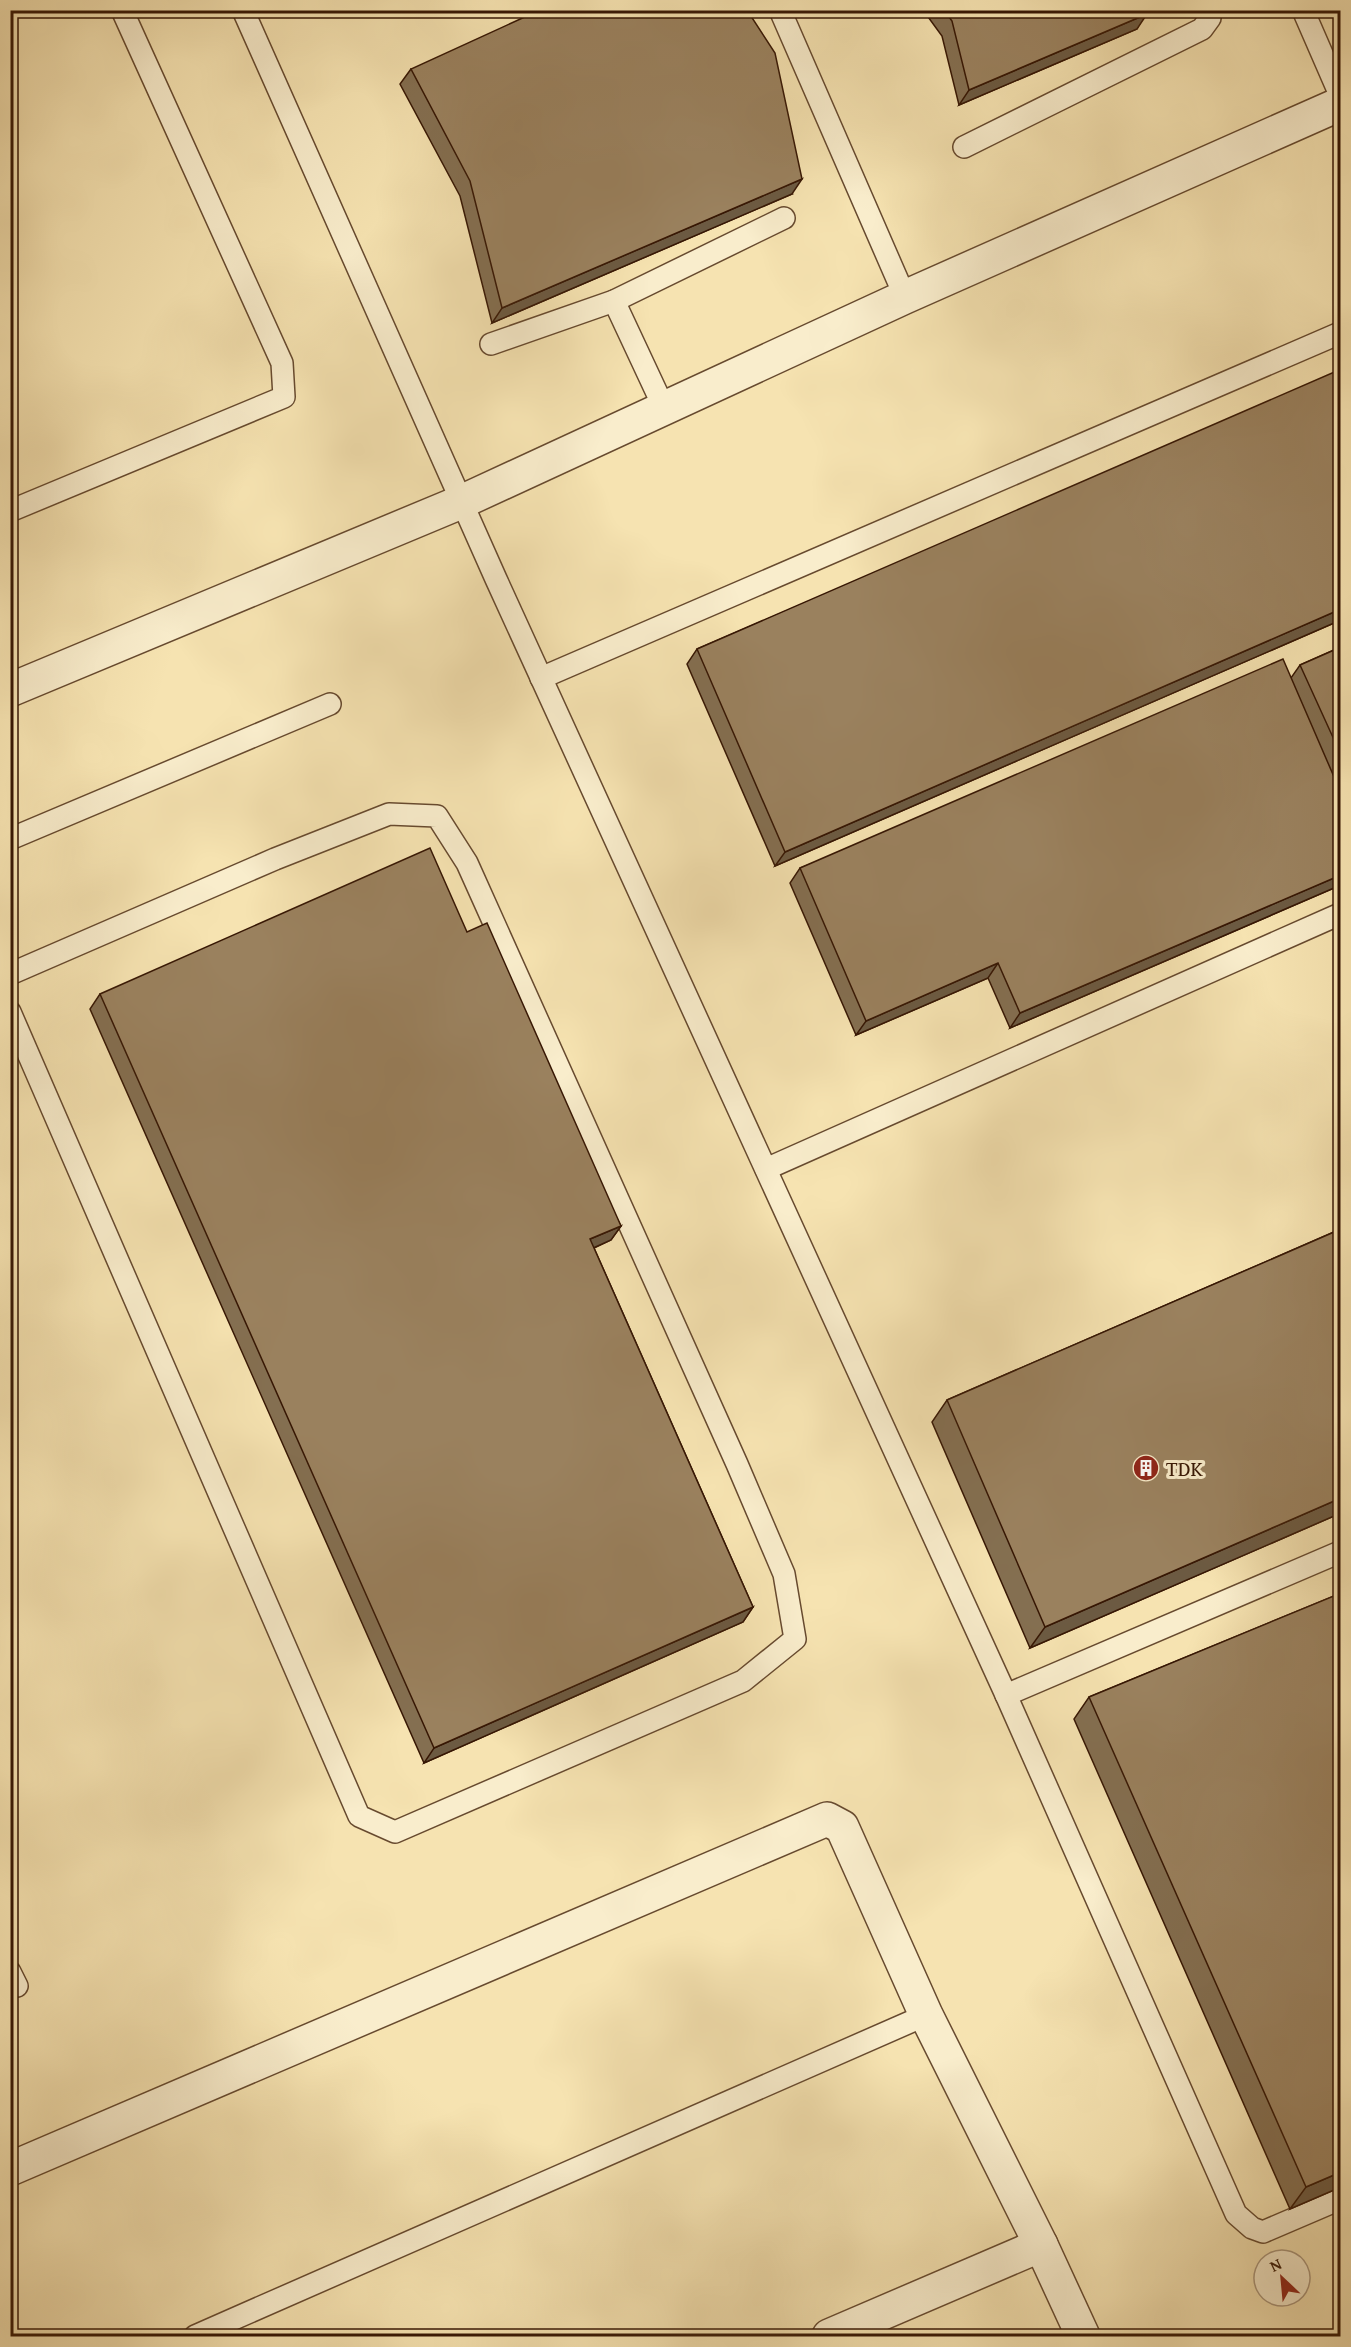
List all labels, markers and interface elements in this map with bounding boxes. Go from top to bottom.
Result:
building icon: TDK [1131,1453,1161,1483]
place label: TDK [1166,1453,1204,1484]
north arrow [1252,2248,1312,2308]
text: N [1265,2251,1286,2278]

